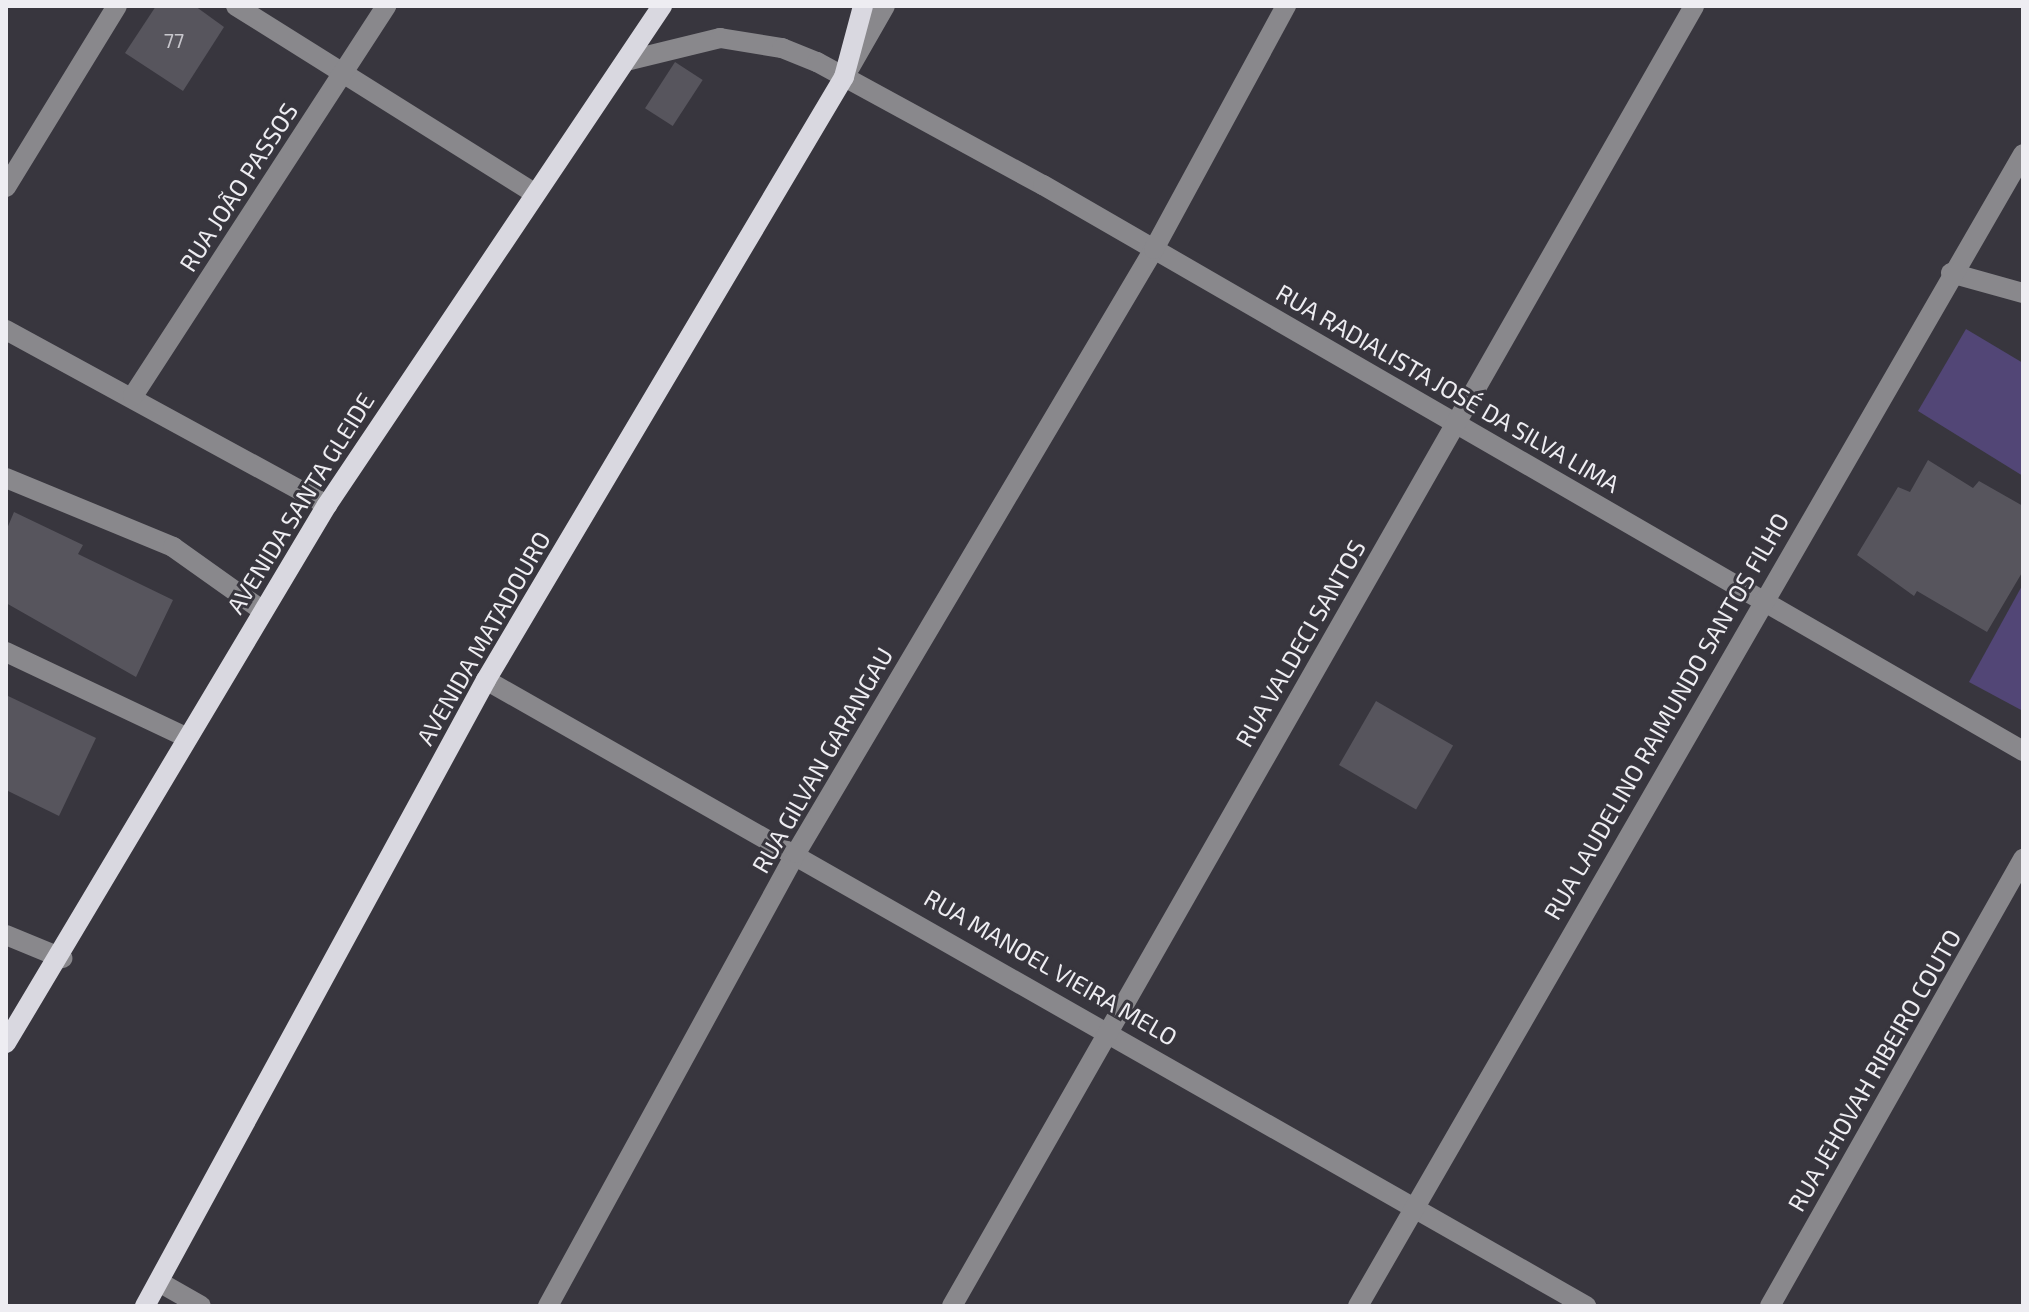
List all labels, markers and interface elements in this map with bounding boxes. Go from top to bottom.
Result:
house number: 77 [164,28,184,52]
street label: RUA JOÃO PASSOS [173,97,303,277]
street label: RUA RADIALISTA JOSÉ DA SILVA LIMA [1270,277,1626,499]
street label: AVENIDA SANTA GLEIDE [220,387,380,619]
street label: RUA LAUDELINO RAIMUNDO SANTOS FILHO [1537,507,1795,925]
street label: AVENIDA MATADOURO [410,526,556,750]
street label: RUA VALDECI SANTOS [1229,534,1371,752]
street label: RUA GILVAN GARANGAU [745,642,899,878]
street label: RUA MANOEL VIEIRA MELO [919,882,1183,1052]
street label: RUA JEHOVAH RIBEIRO COUTO [1781,924,1967,1216]

